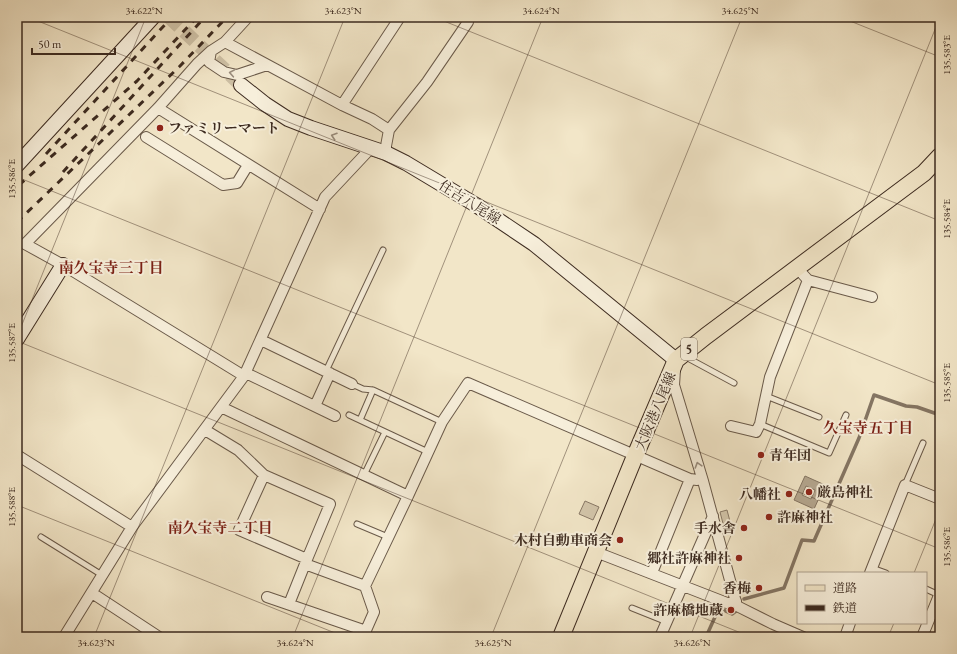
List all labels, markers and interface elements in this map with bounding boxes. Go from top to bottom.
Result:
text: 34.622°N [125,4,163,17]
text: 34.623°N [324,4,362,17]
text: 34.624°N [522,4,560,17]
text: 34.625°N [721,4,759,17]
scale bar [32,30,115,56]
text: 135.583°E [940,35,953,75]
text: 50 m [38,36,62,52]
one-way arrow [229,69,236,78]
place label: ファミリーマート [168,119,280,137]
marker: ファミリーマート [155,123,165,133]
one-way arrow [331,132,338,141]
text: 135.586°E [5,159,18,199]
street label: 住吉八尾線 [436,176,504,228]
text: 135.584°E [940,199,953,239]
district label: 南久宝寺三丁目 [58,258,164,277]
text: 135.587°E [5,323,18,363]
road number: 5 [681,338,697,360]
text: 135.585°E [940,363,953,403]
street label: 大阪港八尾線 [630,369,680,453]
district label: 久宝寺五丁目 [823,418,913,437]
place label: 青年団 [769,446,811,464]
marker: 青年団 [756,450,766,460]
one-way arrow [694,462,703,469]
place label: 厳島神社 [817,483,873,501]
place label: 八幡社 [739,485,781,503]
text: 135.588°E [5,487,18,527]
marker: 厳島神社 [804,487,814,497]
marker: 八幡社 [784,489,794,499]
place label: 許麻神社 [777,508,833,526]
marker: 許麻神社 [764,512,774,522]
district label: 南久宝寺二丁目 [167,518,273,537]
place label: 手水舎 [694,519,736,537]
marker: 手水舎 [739,523,749,533]
text: 135.586°E [940,527,953,567]
place label: 木村自動車商会 [514,531,612,549]
marker: 木村自動車商会 [615,535,625,545]
place label: 郷社許麻神社 [647,549,731,567]
marker: 郷社許麻神社 [734,553,744,563]
legend [797,572,927,624]
place label: 香梅 [723,579,751,597]
text: 道路 [833,580,857,596]
marker: 香梅 [754,583,764,593]
text: 鉄道 [832,600,857,616]
place label: 許麻橋地蔵 [653,601,723,619]
marker: 許麻橋地蔵 [726,605,736,615]
text: 34.623°N [77,636,115,649]
text: 34.624°N [276,636,314,649]
text: 34.625°N [474,636,512,649]
text: 34.626°N [673,636,711,649]

